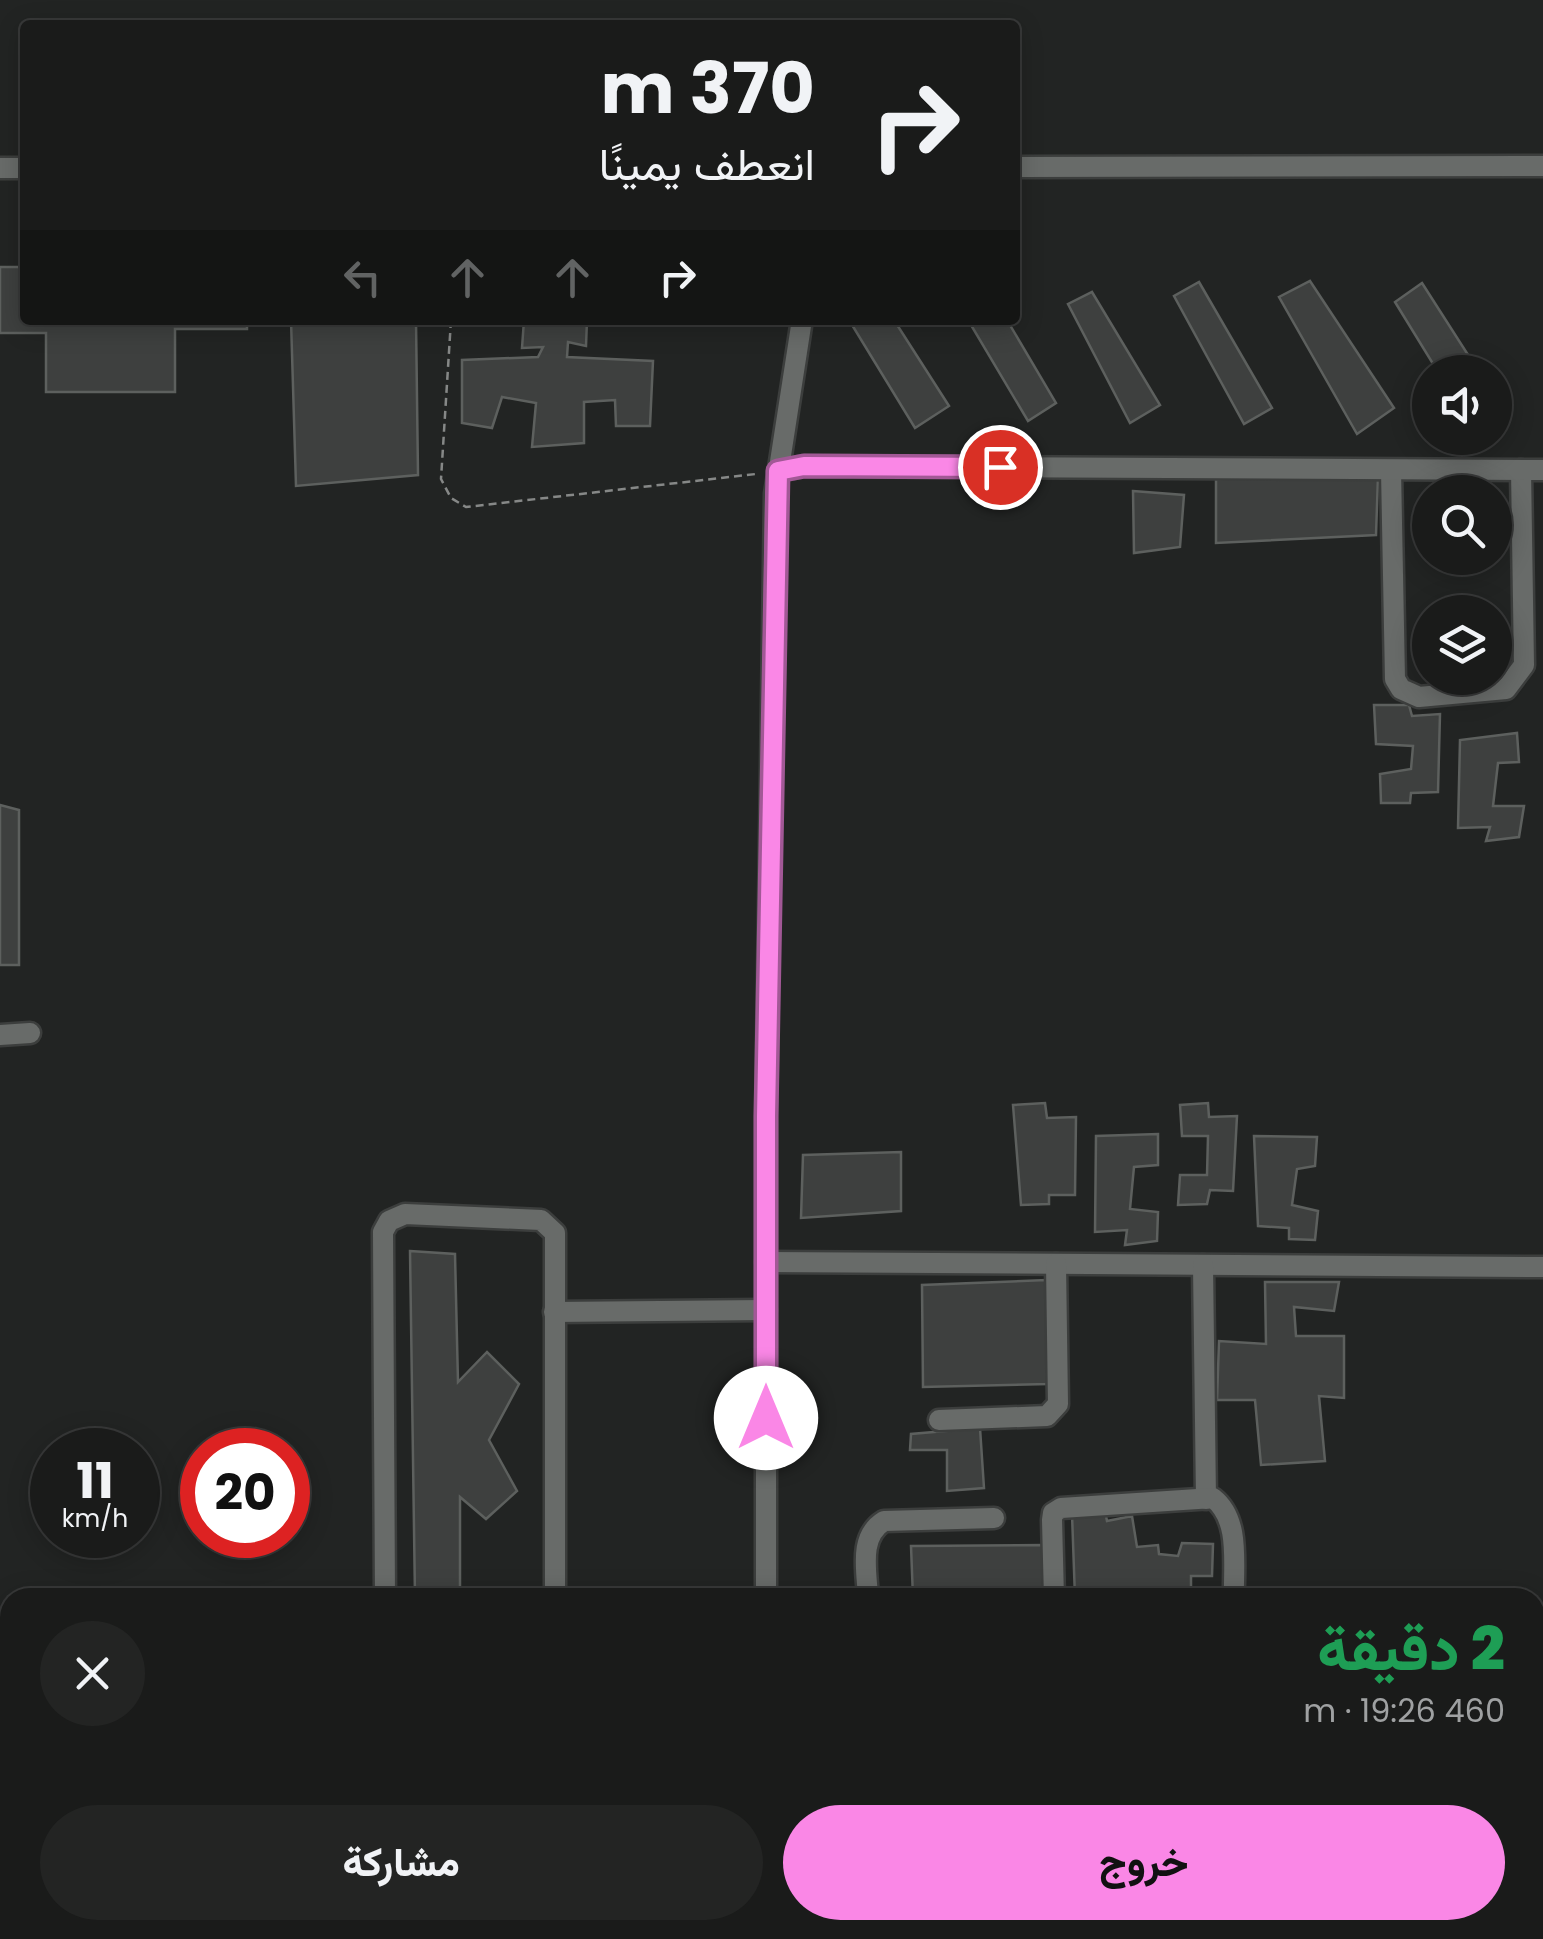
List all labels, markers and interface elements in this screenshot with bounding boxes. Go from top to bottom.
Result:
text: 370 m [601,39,815,138]
icon: right [850,60,980,190]
text: انعطف يمينًا [599,133,815,196]
icon: left [335,250,390,305]
icon: ahead [440,250,495,305]
icon: ahead [545,250,600,305]
icon: right [650,250,705,305]
map controls [1412,355,1512,695]
button: sound [1412,355,1512,455]
pin [958,425,1043,510]
icon: arrive [973,440,1028,495]
button: search [1412,475,1512,575]
button: layers [1412,595,1512,695]
position arrow [714,1366,818,1470]
speed limit sign: 20 [180,1428,310,1558]
text: 11 [76,1445,114,1516]
text: km/h [62,1501,128,1536]
text: 2 دقيقة [1317,1607,1505,1691]
button: close [40,1621,145,1726]
text: 460 m · 19:26 [1303,1688,1505,1733]
button: مشاركة [40,1805,763,1920]
button: خروج [783,1805,1505,1920]

